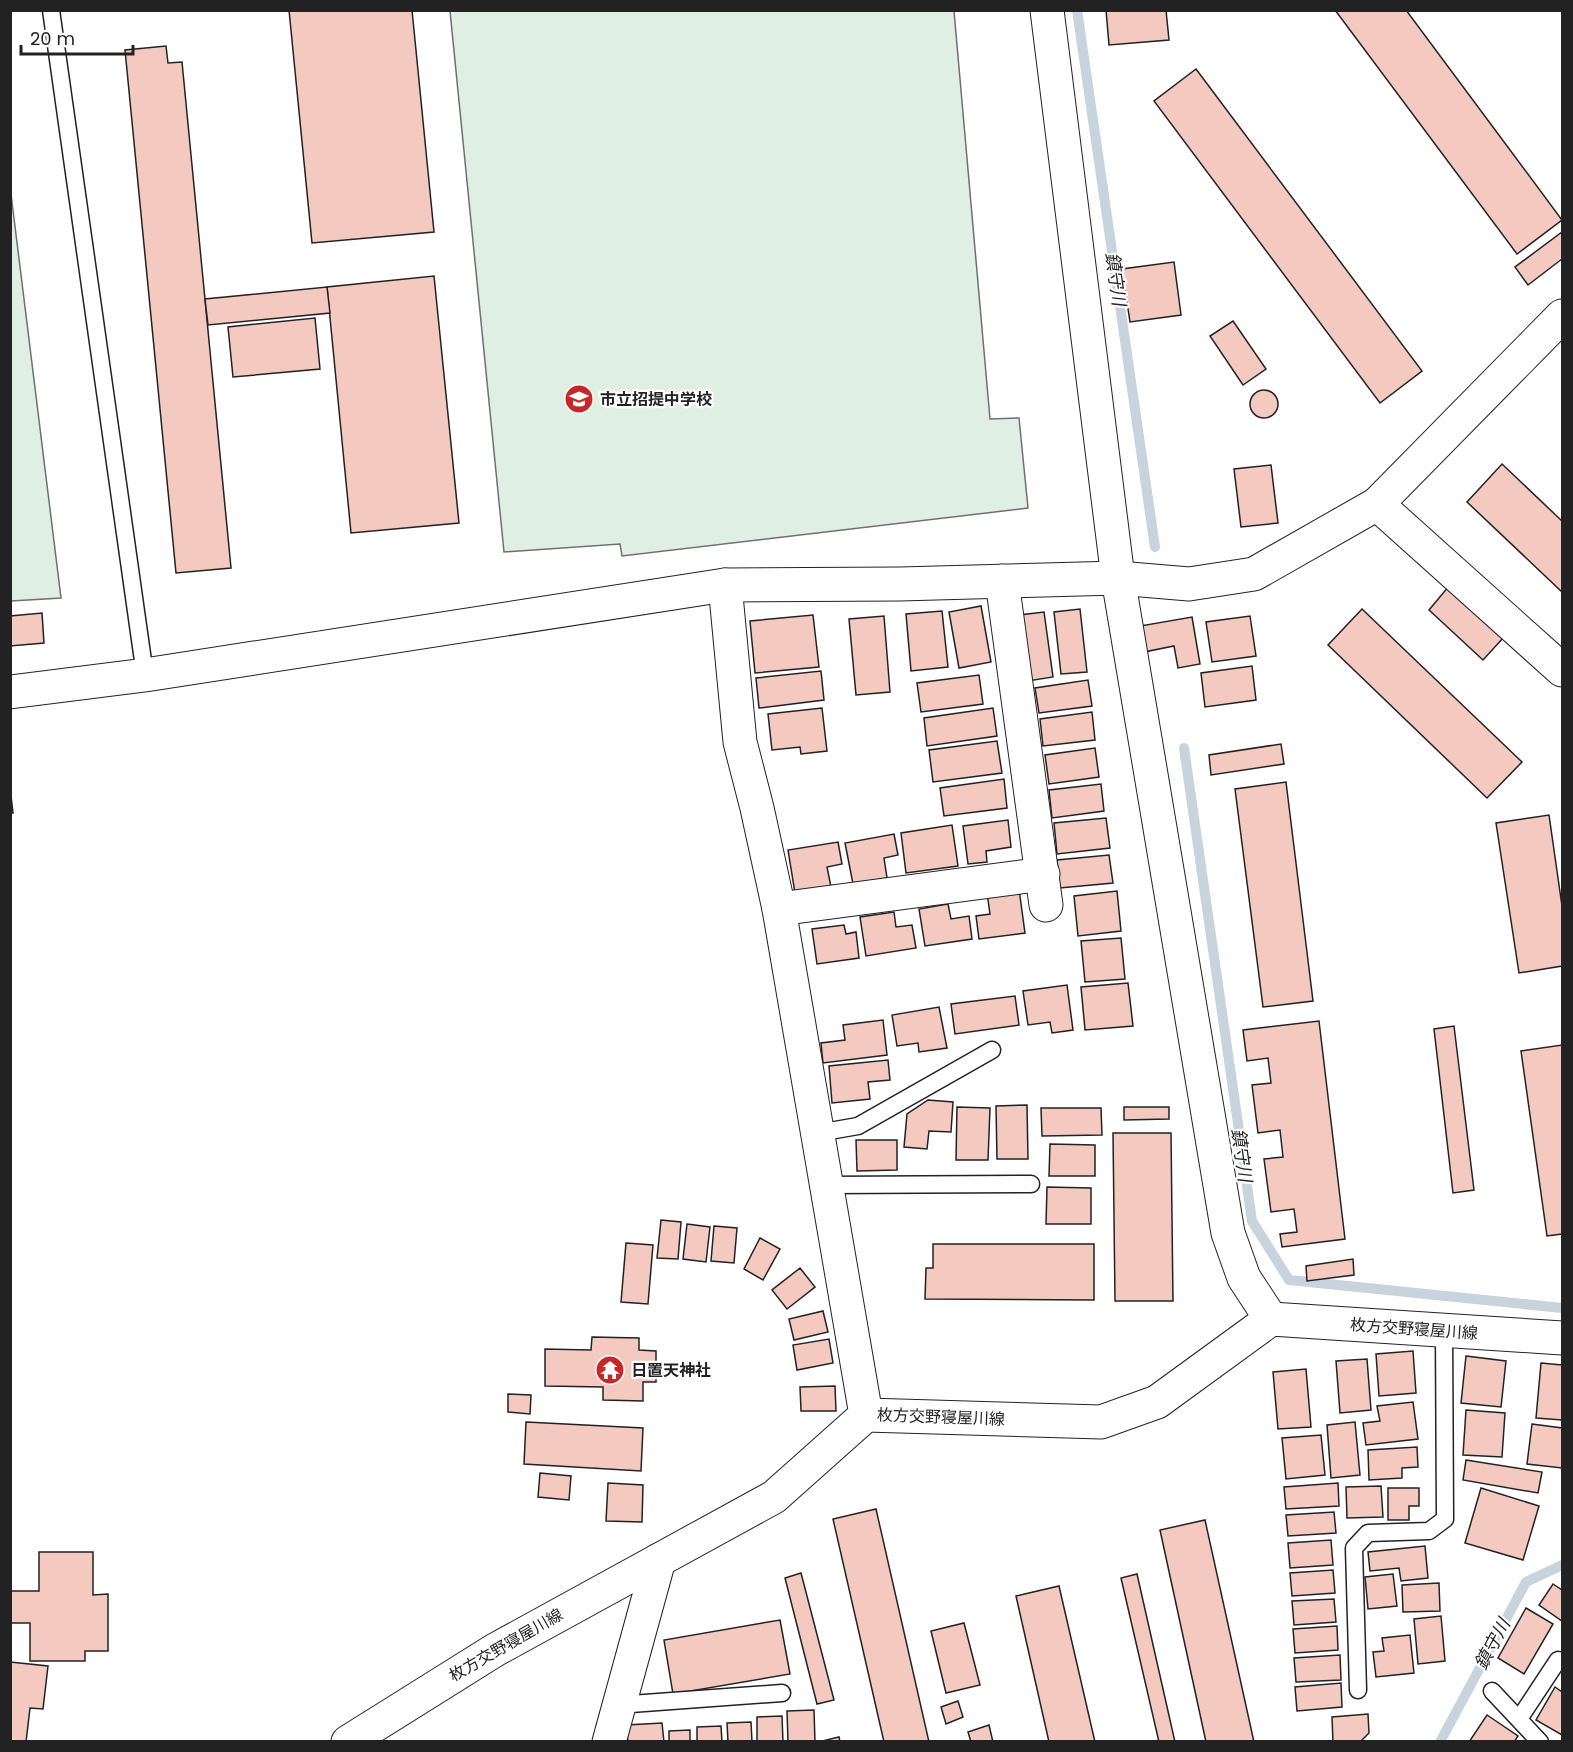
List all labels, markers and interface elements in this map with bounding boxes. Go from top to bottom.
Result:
scale bar [21,18,134,56]
text: 20 m [30,26,75,51]
water label: 鎮守川 [1100,251,1132,309]
school or university icon: 市立招提中学校 [563,383,595,415]
place label: 市立招提中学校 [600,388,712,411]
water label: 鎮守川 [1226,1127,1258,1185]
street label: 枚方交野寝屋川線 [1349,1313,1479,1345]
temple icon: 日置天神社 [594,1354,626,1386]
place label: 日置天神社 [631,1359,711,1382]
street label: 枚方交野寝屋川線 [877,1403,1005,1431]
street label: 枚方交野寝屋川線 [445,1603,567,1687]
water label: 鎮守川 [1468,1613,1517,1674]

